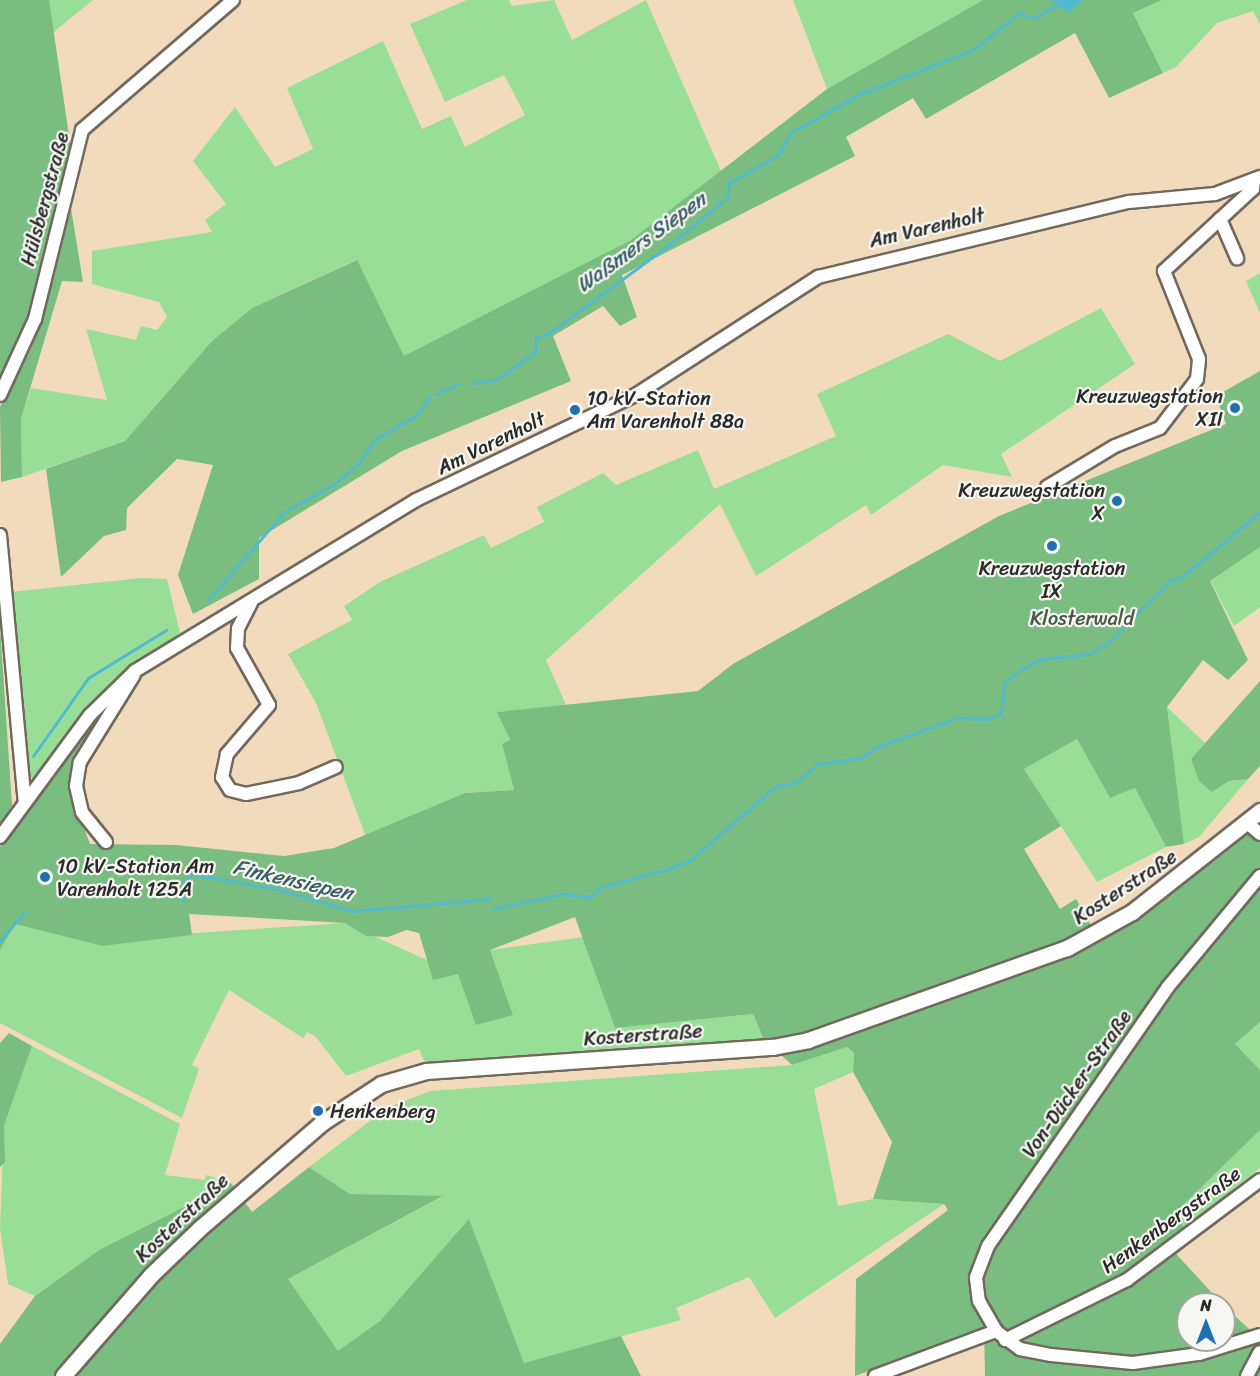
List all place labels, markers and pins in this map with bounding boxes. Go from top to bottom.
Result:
place label: Kreuzwegstation XII [1076,384,1223,431]
place label: 10 kV-Station Am Varenholt 88a [587,386,745,433]
marker: Kreuzwegstation XII [1228,401,1242,415]
marker: 10 kV-Station Am Varenholt 88a [568,403,582,417]
place label: Kreuzwegstation X [958,478,1105,525]
marker: Kreuzwegstation X [1110,494,1124,508]
marker: Kreuzwegstation IX [1045,539,1059,553]
place label: Kreuzwegstation IX [979,556,1125,603]
place label: 10 kV-Station Am Varenholt 125A [57,854,214,901]
marker: 10 kV-Station Am Varenholt 125A [38,870,52,884]
place label: Henkenberg [330,1099,436,1123]
marker: Henkenberg [311,1104,325,1118]

